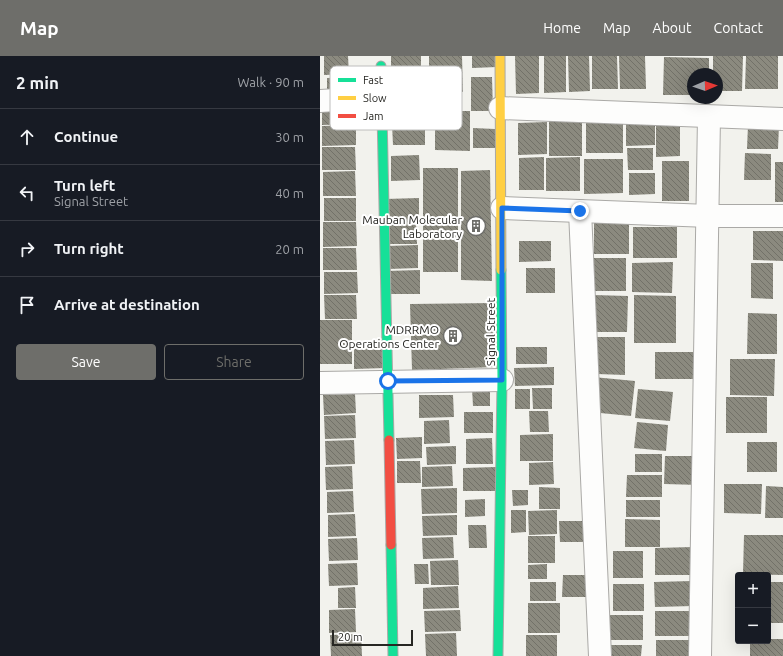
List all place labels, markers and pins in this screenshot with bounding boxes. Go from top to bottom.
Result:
place label: Mauban Molecular Laboratory [362,213,462,240]
building icon: Mauban Molecular Laboratory [465,215,487,237]
place label: MDRRMO Operations Center [339,323,439,350]
building icon: MDRRMO Operations Center [442,325,464,347]

